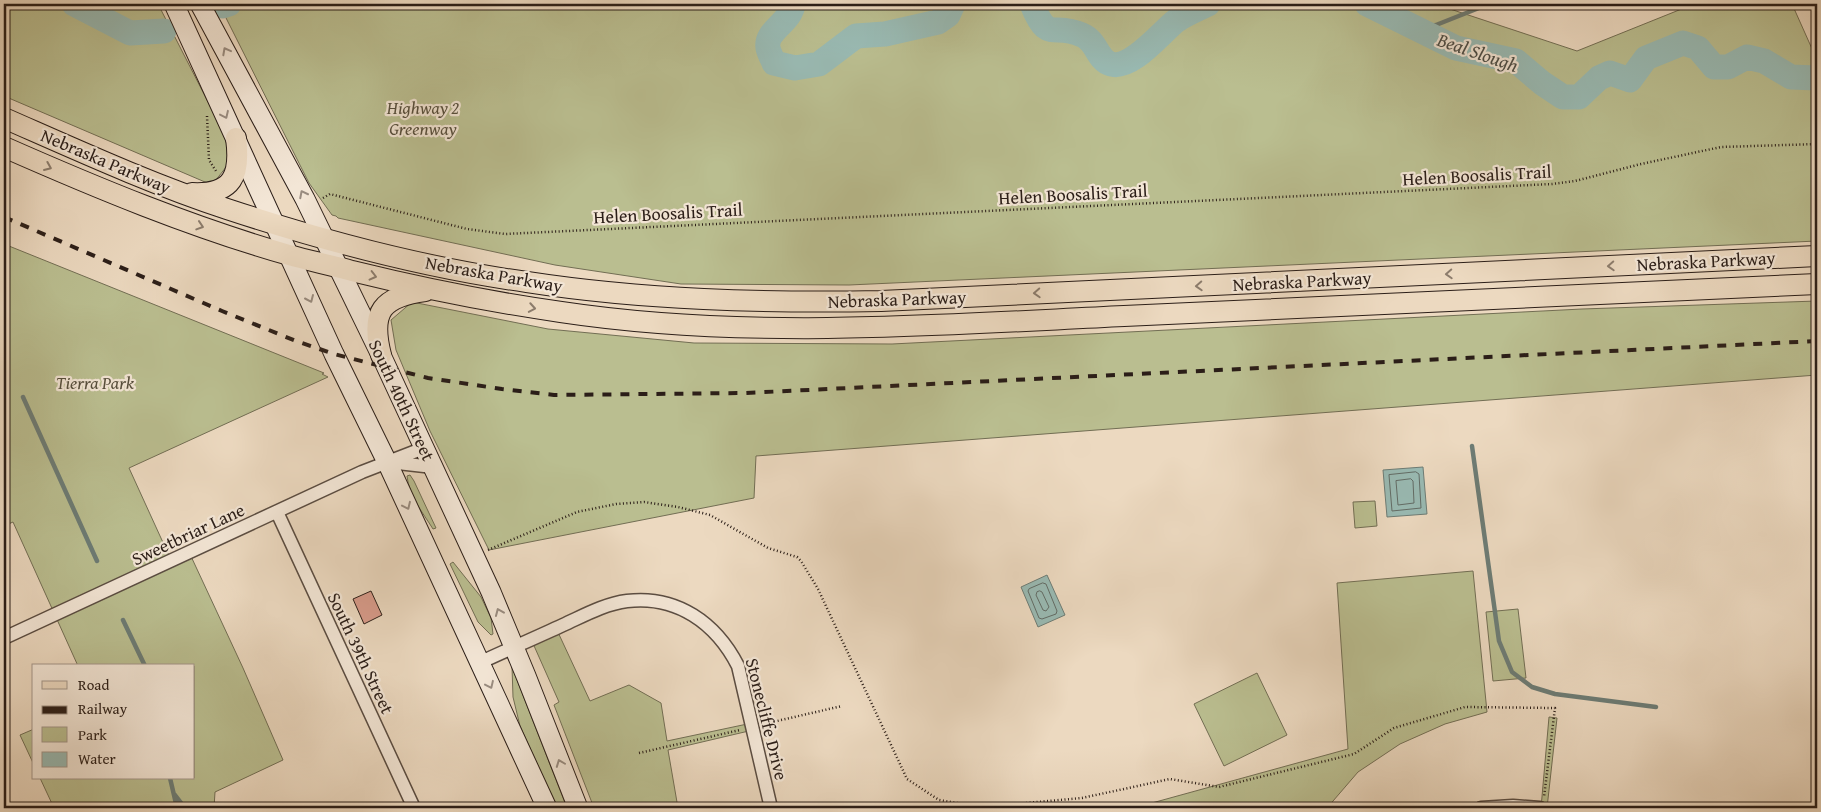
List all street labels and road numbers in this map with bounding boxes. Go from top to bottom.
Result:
street label: Nebraska Parkway [37,121,175,201]
street label: Helen Boosalis Trail [1402,158,1552,192]
street label: Helen Boosalis Trail [998,177,1148,211]
street label: Helen Boosalis Trail [593,196,743,230]
street label: Nebraska Parkway [1636,244,1776,278]
street label: Nebraska Parkway [423,249,565,299]
street label: Nebraska Parkway [1232,264,1372,298]
street label: Nebraska Parkway [827,283,967,315]
street label: South 40th Street [362,335,442,466]
street label: Sweetbriar Lane [127,496,249,572]
street label: South 39th Street [321,588,401,719]
street label: Stonecliffe Drive [739,655,795,783]

